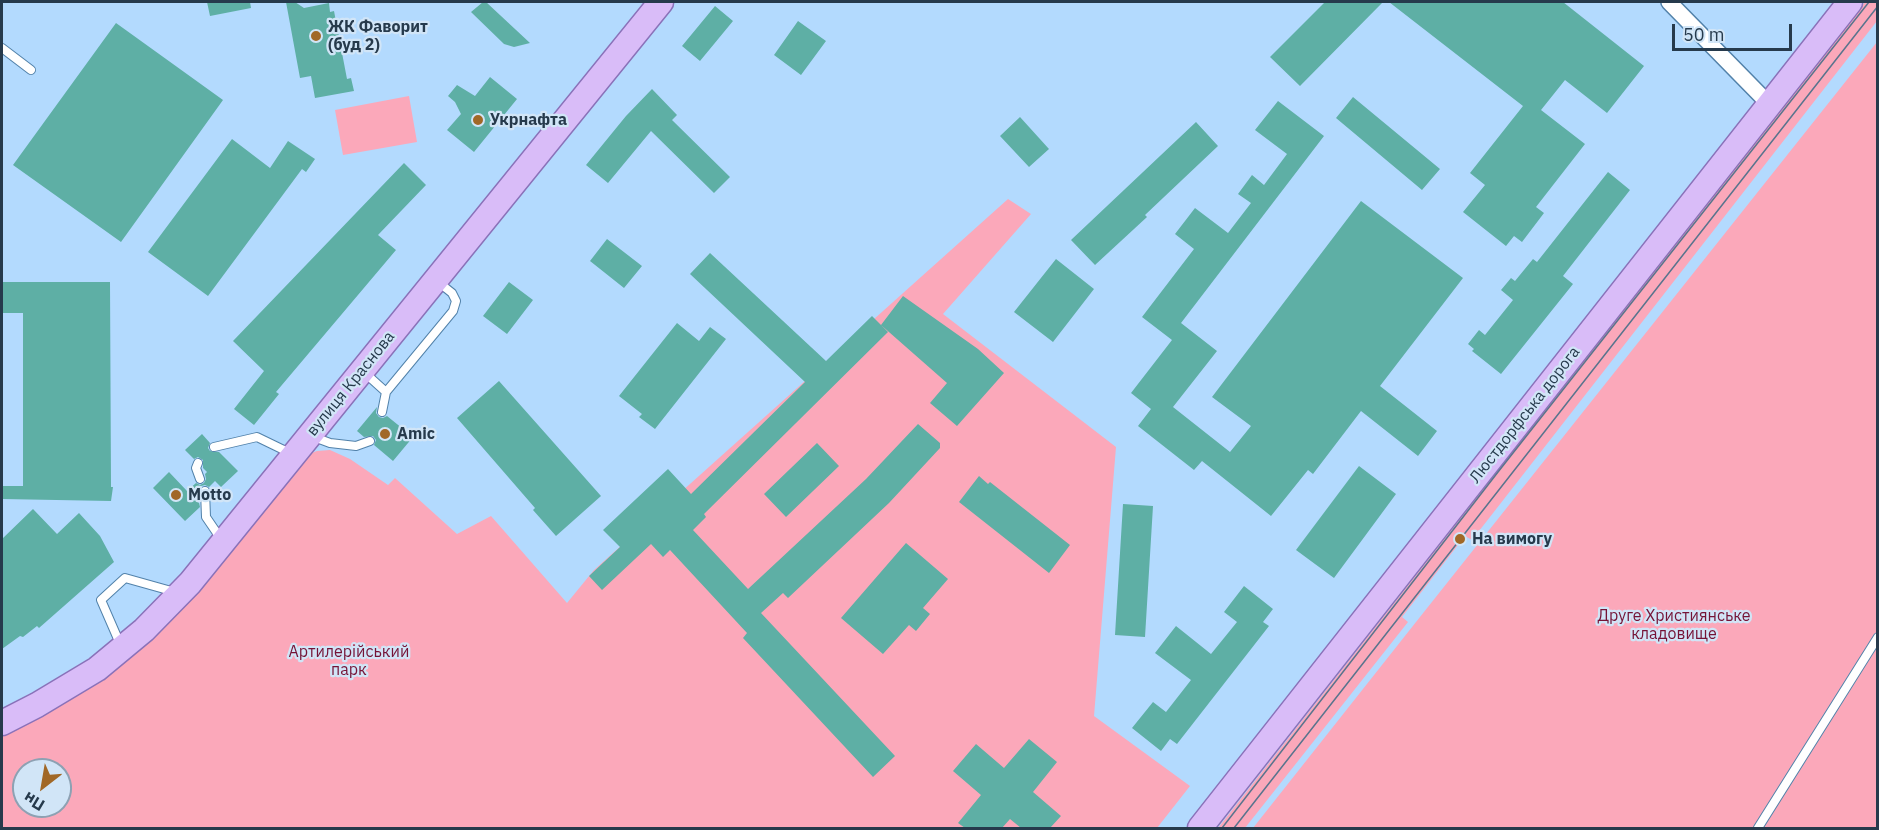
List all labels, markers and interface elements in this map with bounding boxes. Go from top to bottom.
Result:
scale bar [1675,12,1795,50]
place label: ЖК Фаворит (буд 2) [328,17,428,55]
text: 50 m [1683,23,1725,46]
marker: ЖК Фаворит (буд 2) [309,29,323,43]
place label: Укрнафта [490,110,567,130]
marker: Укрнафта [471,113,485,127]
street label: вулиця Краснова [303,328,399,440]
street label: Люстдорфська дорога [1466,343,1584,487]
place label: Amic [397,424,435,444]
marker: Amic [378,427,392,441]
place label: Motto [188,485,231,505]
marker: Motto [169,488,183,502]
place label: На вимогу [1472,529,1552,549]
marker: На вимогу [1453,532,1467,546]
park label: Друге Християнське кладовище [1597,606,1751,644]
park label: Артилерійський парк [289,642,409,680]
north arrow [12,758,72,818]
text: Пн [20,788,48,816]

